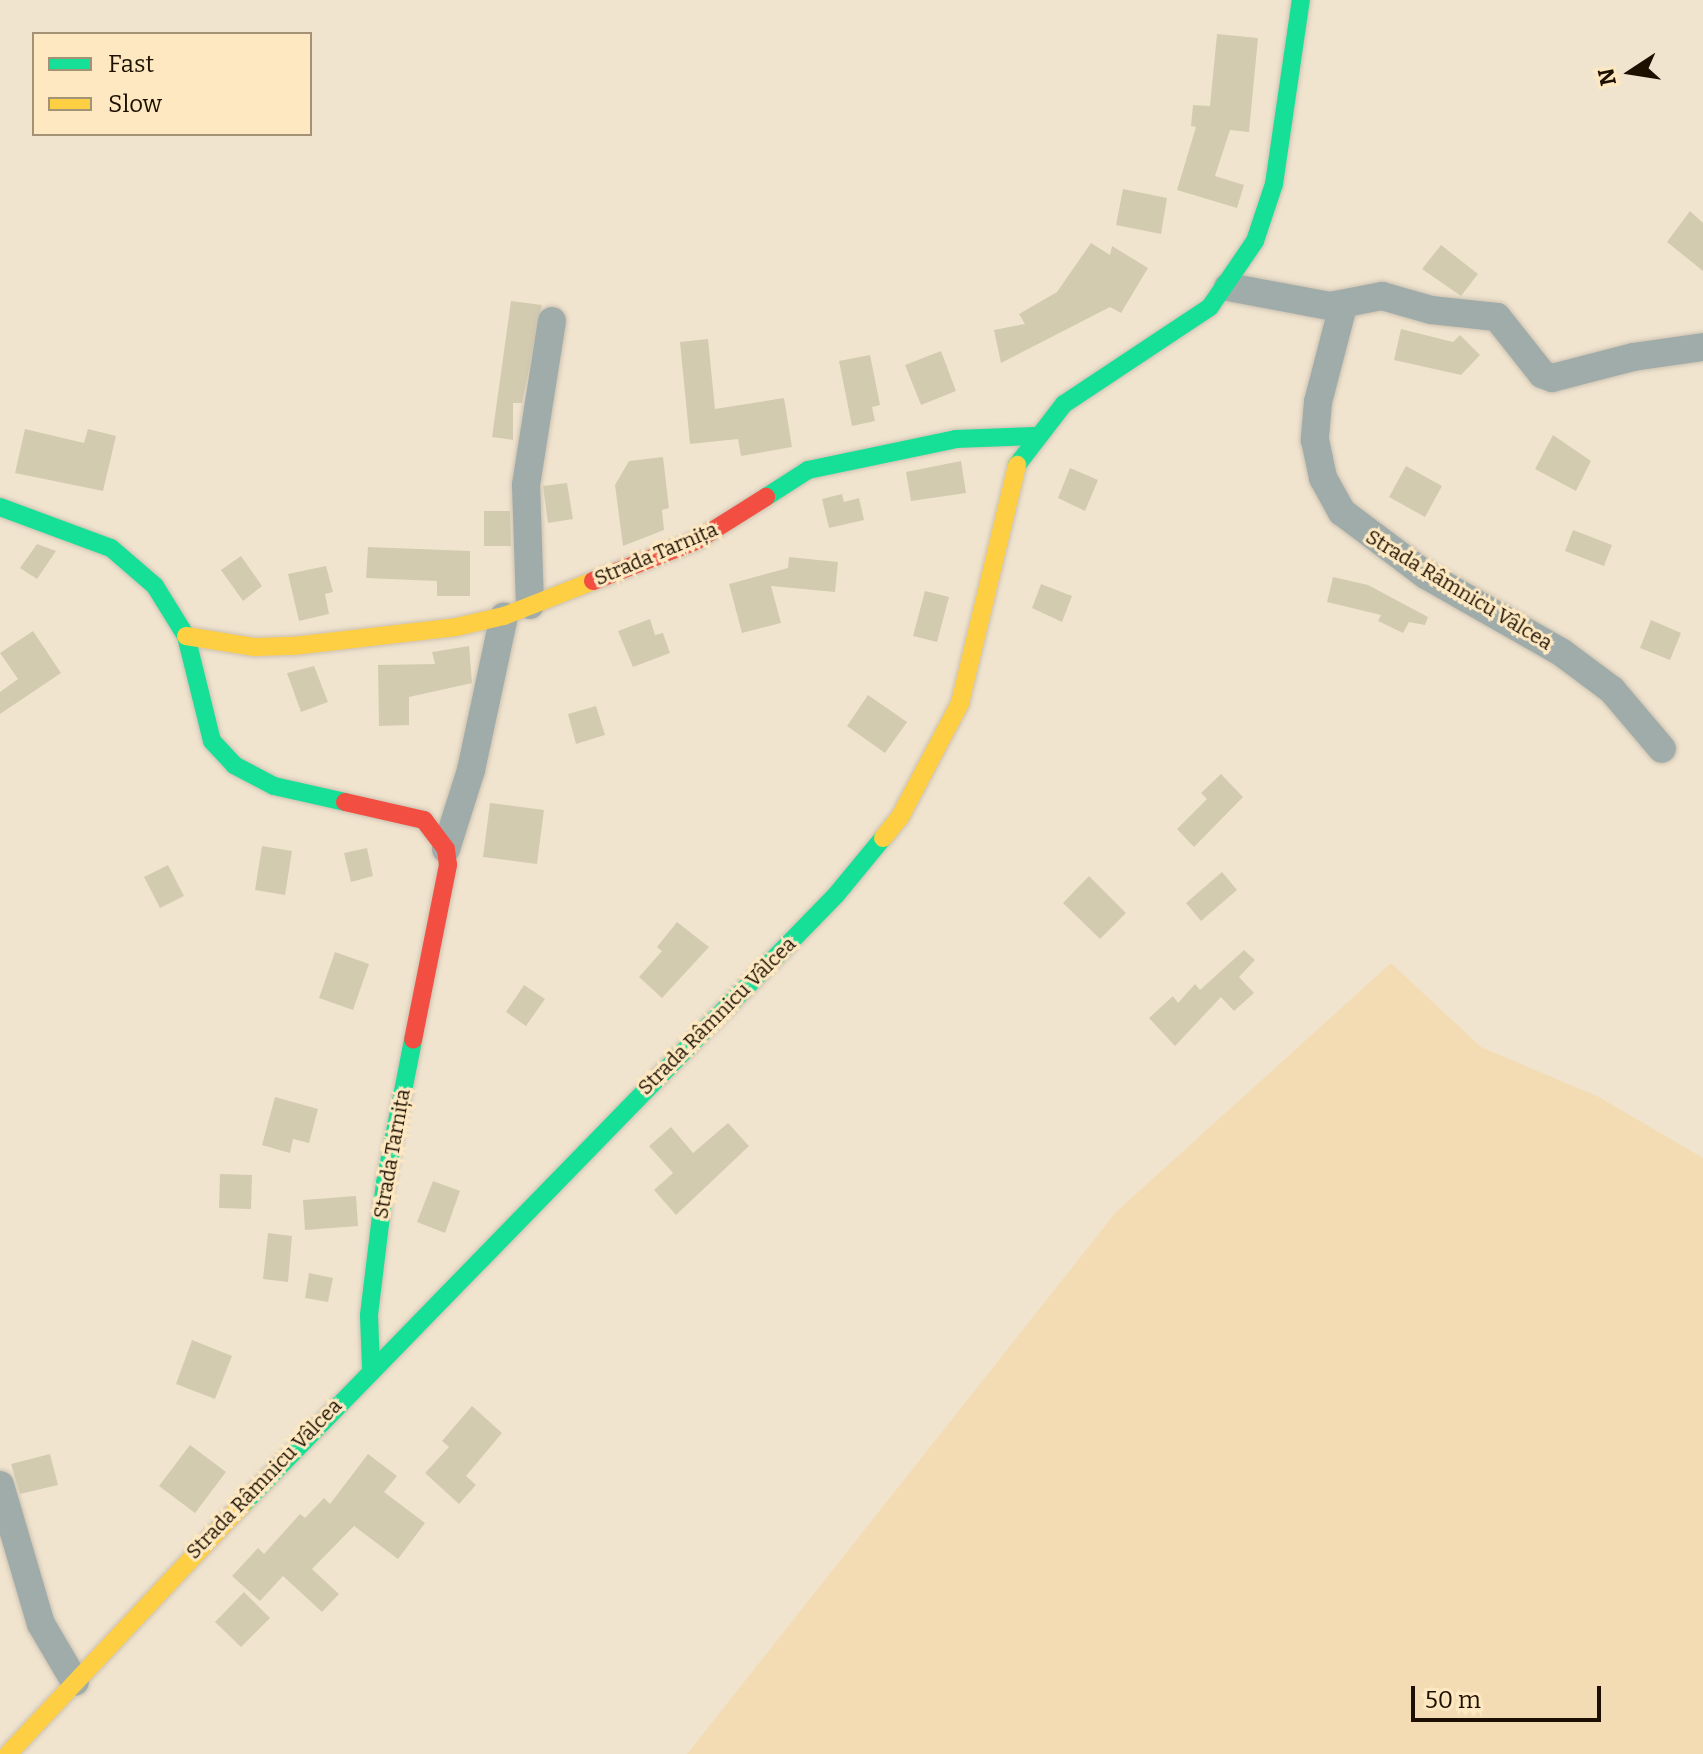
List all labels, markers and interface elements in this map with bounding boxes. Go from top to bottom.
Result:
legend [32,32,312,136]
north arrow [1591,32,1671,112]
text: Fast [108,50,154,78]
text: N [1592,66,1622,88]
text: Slow [108,90,162,118]
street label: Strada Tarnița [591,517,721,591]
street label: Strada Râmnicu Vâlcea [1361,525,1557,655]
street label: Strada Râmnicu Vâlcea [633,932,801,1100]
street label: Strada Tarnița [369,1087,415,1221]
street label: Strada Râmnicu Vâlcea [181,1394,347,1564]
scale bar [1415,1670,1605,1720]
text: 50 m [1425,1686,1481,1714]

